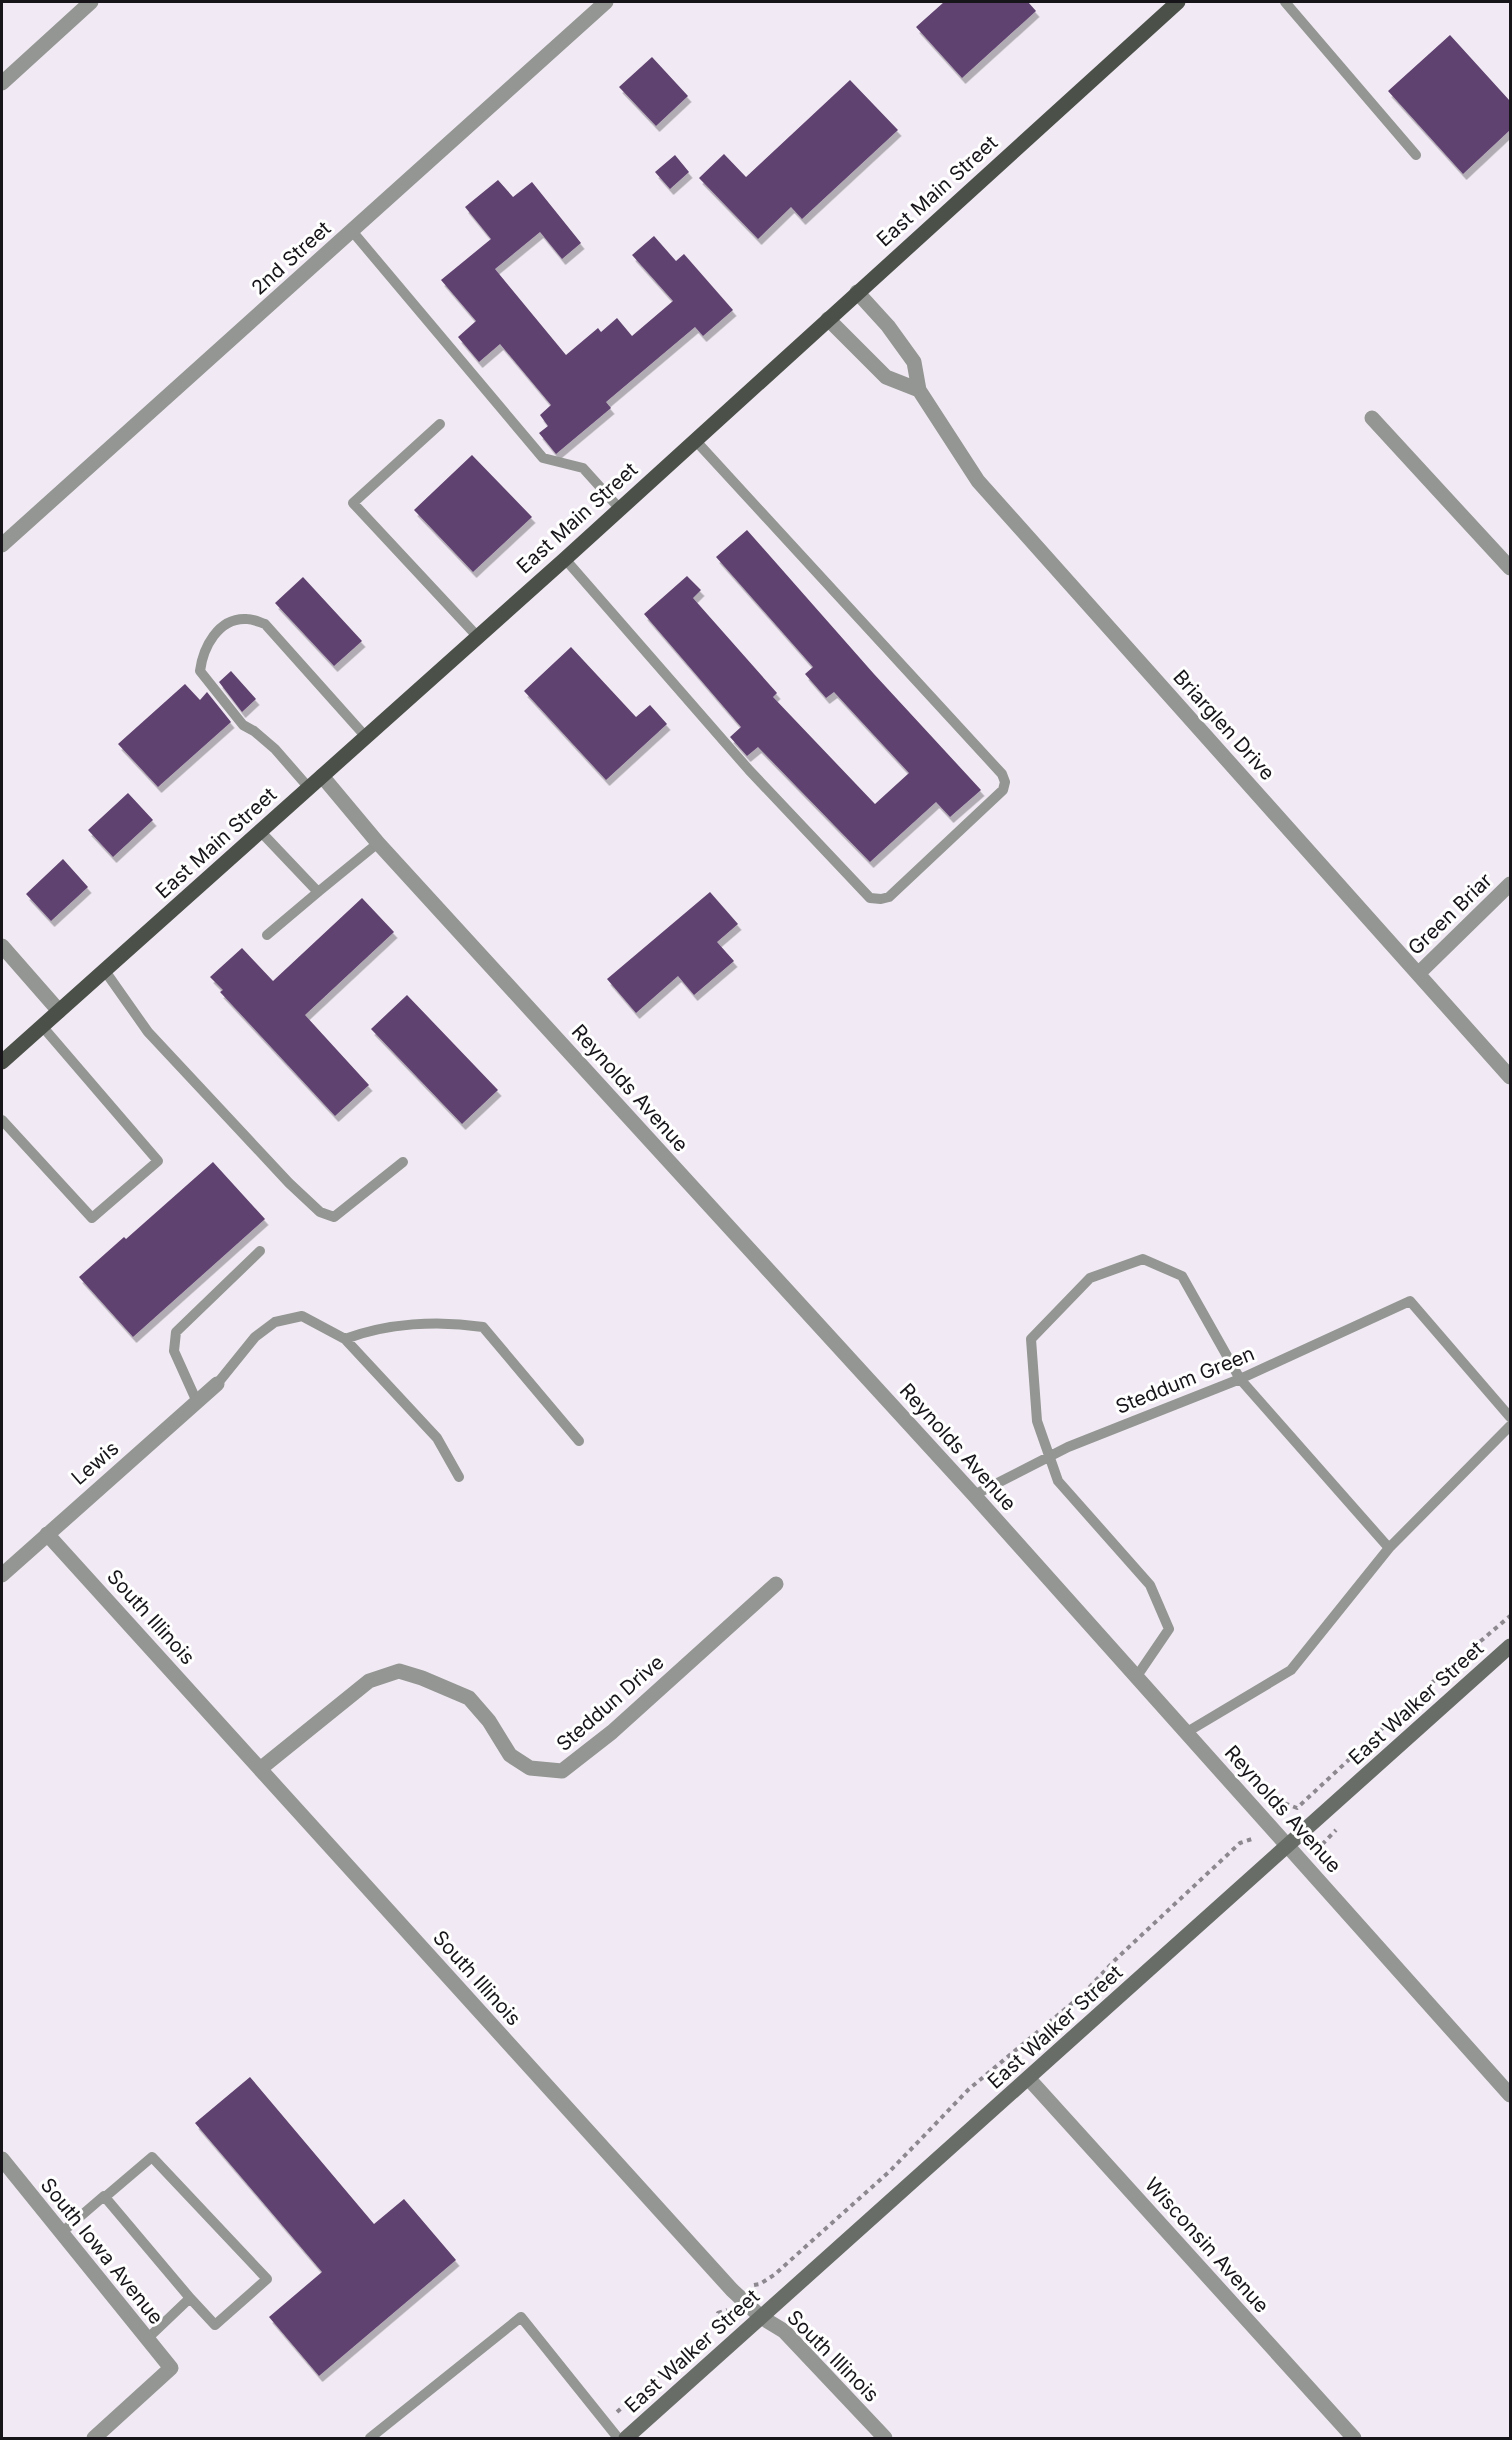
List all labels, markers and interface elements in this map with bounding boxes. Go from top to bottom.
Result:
street label: East Main Street [872,130,1003,251]
street label: 2nd Street [246,216,336,300]
street label: East Main Street [512,457,643,578]
street label: Briarglen Drive [1168,665,1280,785]
street label: East Main Street [151,782,282,903]
street label: Green Briar [1403,868,1497,960]
street label: Reynolds Avenue [567,1020,693,1156]
street label: Steddum Green [1112,1341,1258,1419]
street label: Reynolds Avenue [895,1379,1021,1515]
street label: Lewis [67,1436,123,1490]
street label: South Illinois [102,1564,200,1670]
street label: East Walker Street [1344,1636,1488,1770]
street label: Steddun Drive [551,1650,669,1756]
street label: Reynolds Avenue [1220,1741,1346,1877]
street label: South Illinois [428,1925,526,2031]
street label: East Walker Street [983,1960,1127,2094]
street label: South Iowa Avenue [36,2173,168,2329]
street label: Wisconsin Avenue [1140,2173,1274,2317]
street label: East Walker Street [620,2284,764,2418]
street label: South Illinois [782,2305,884,2407]

